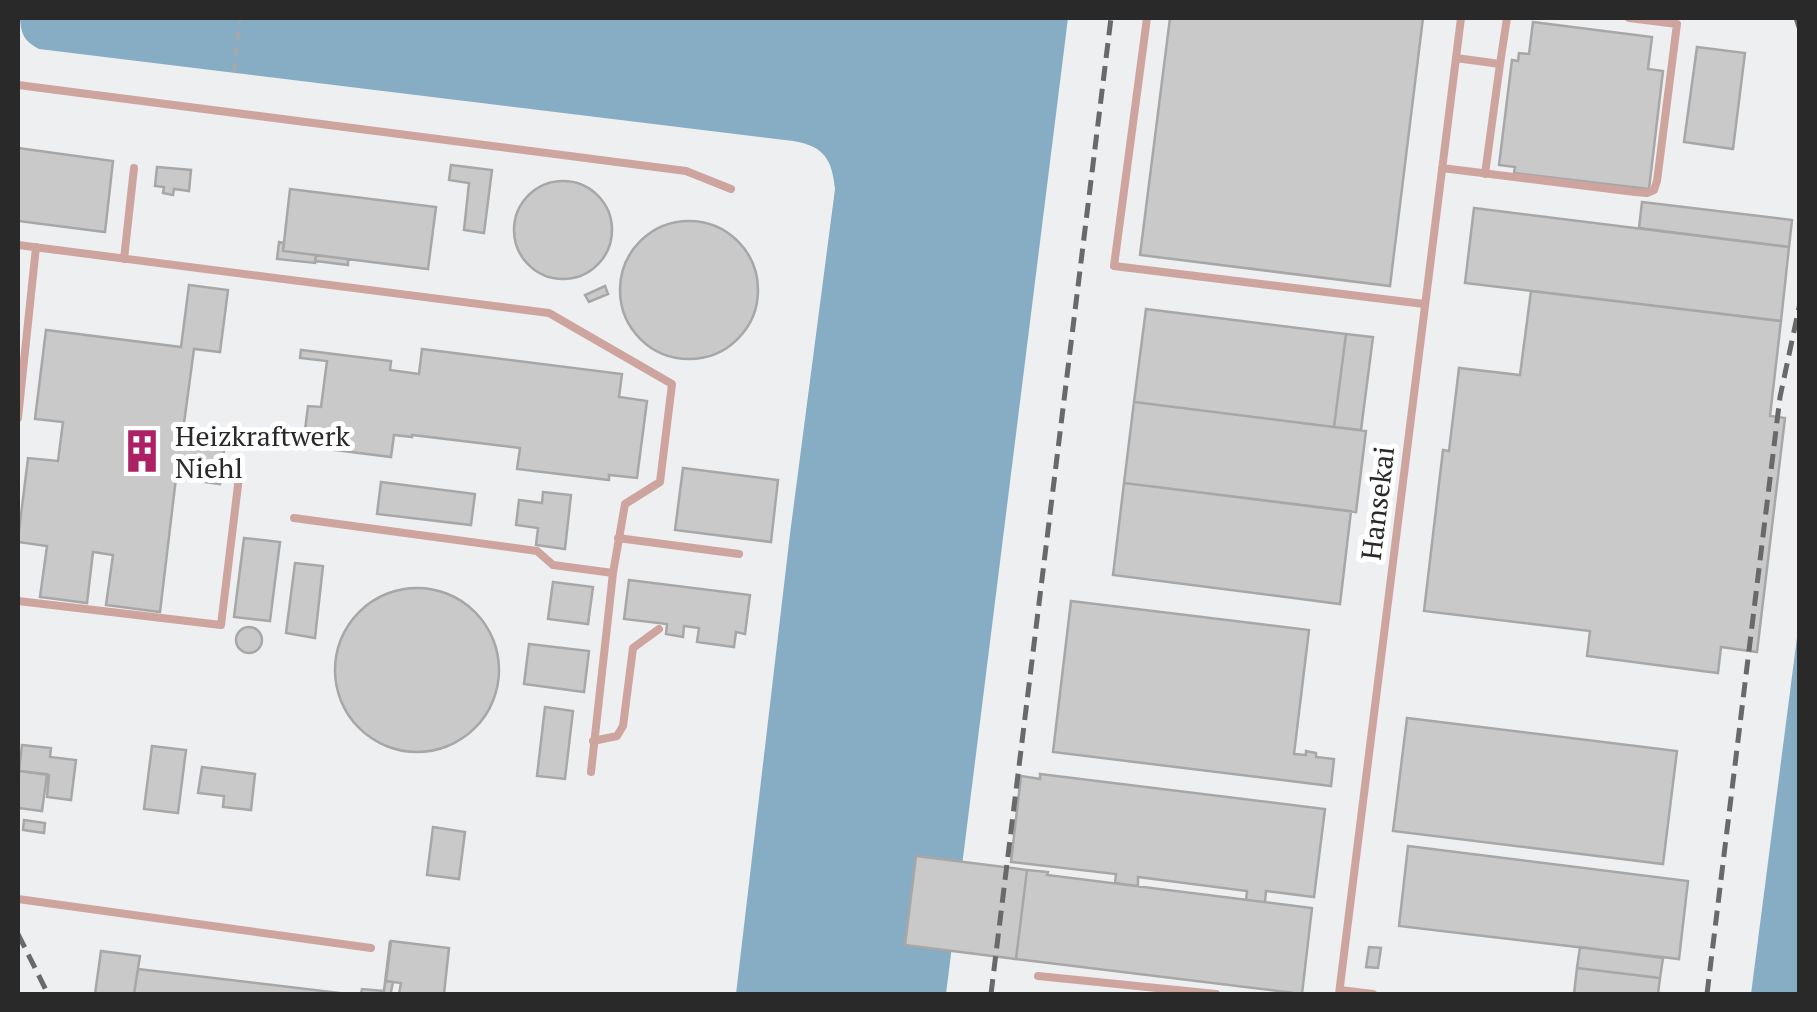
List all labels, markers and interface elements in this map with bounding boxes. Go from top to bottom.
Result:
place label: Heizkraftwerk Niehl [175,417,350,486]
building icon: Heizkraftwerk Niehl [118,427,166,475]
street label: Hansekai [1352,444,1402,562]

